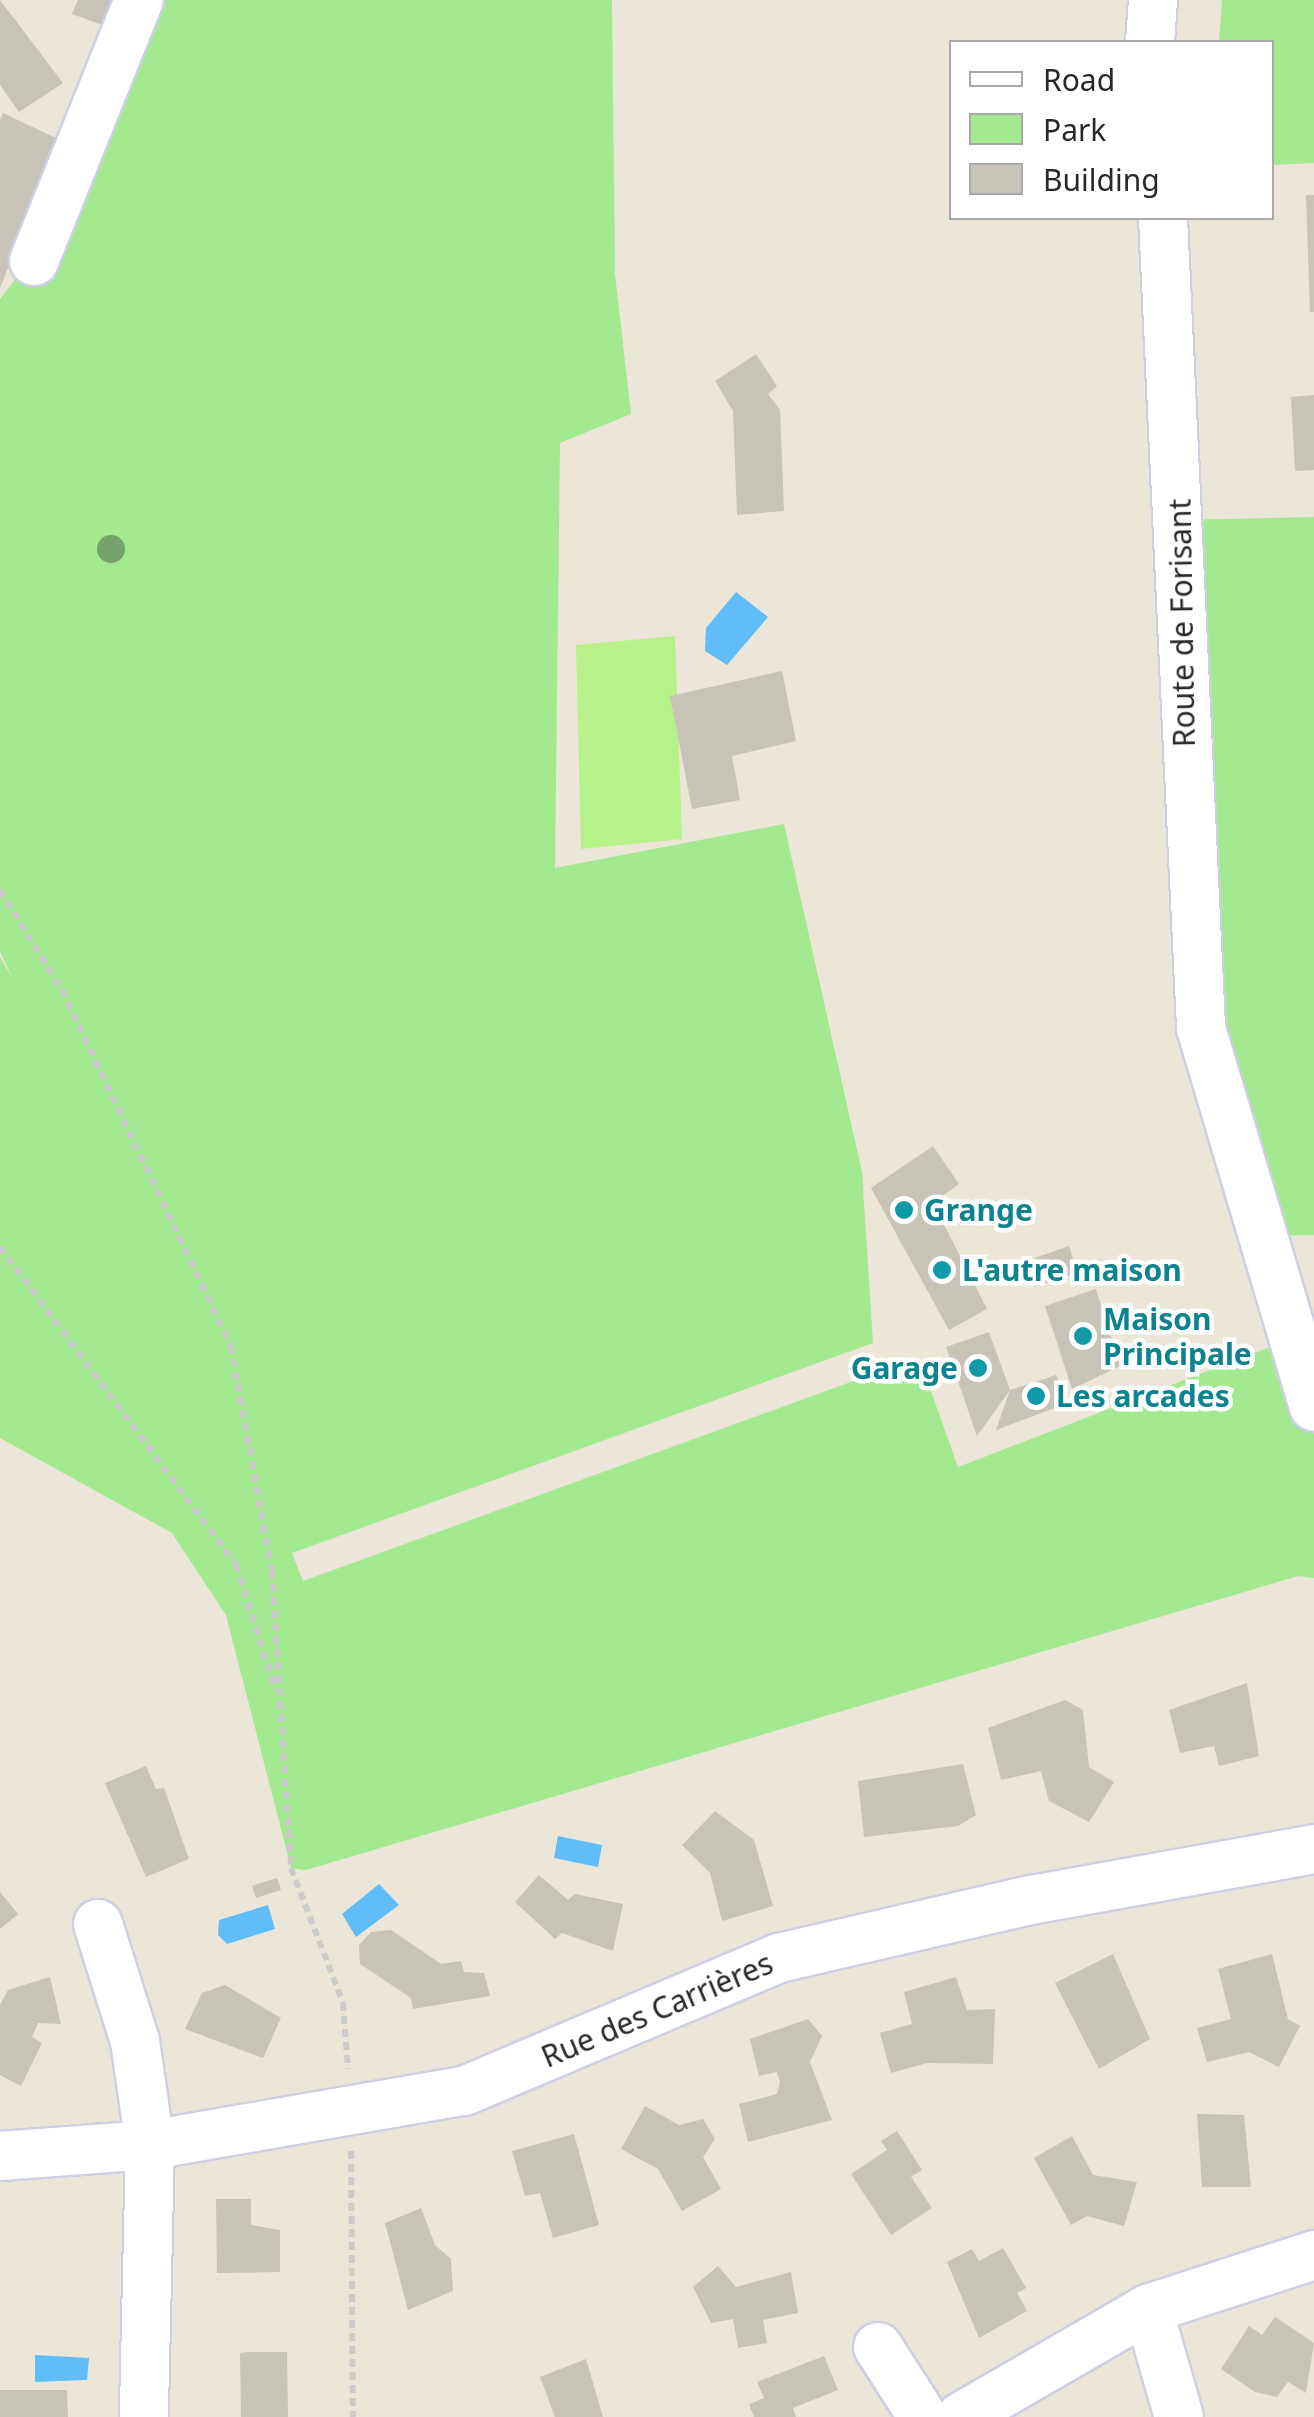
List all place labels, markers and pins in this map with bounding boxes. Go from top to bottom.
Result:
place label: Grange [924,1192,1033,1228]
marker: Grange [893,1199,915,1221]
place label: L'autre maison [962,1252,1182,1288]
marker: L'autre maison [931,1259,953,1281]
place label: Maison Principale [1103,1301,1252,1372]
marker: Maison Principale [1072,1325,1094,1347]
place label: Garage [851,1350,958,1386]
marker: Garage [967,1357,989,1379]
place label: Les arcades [1056,1378,1230,1414]
marker: Les arcades [1025,1385,1047,1407]

